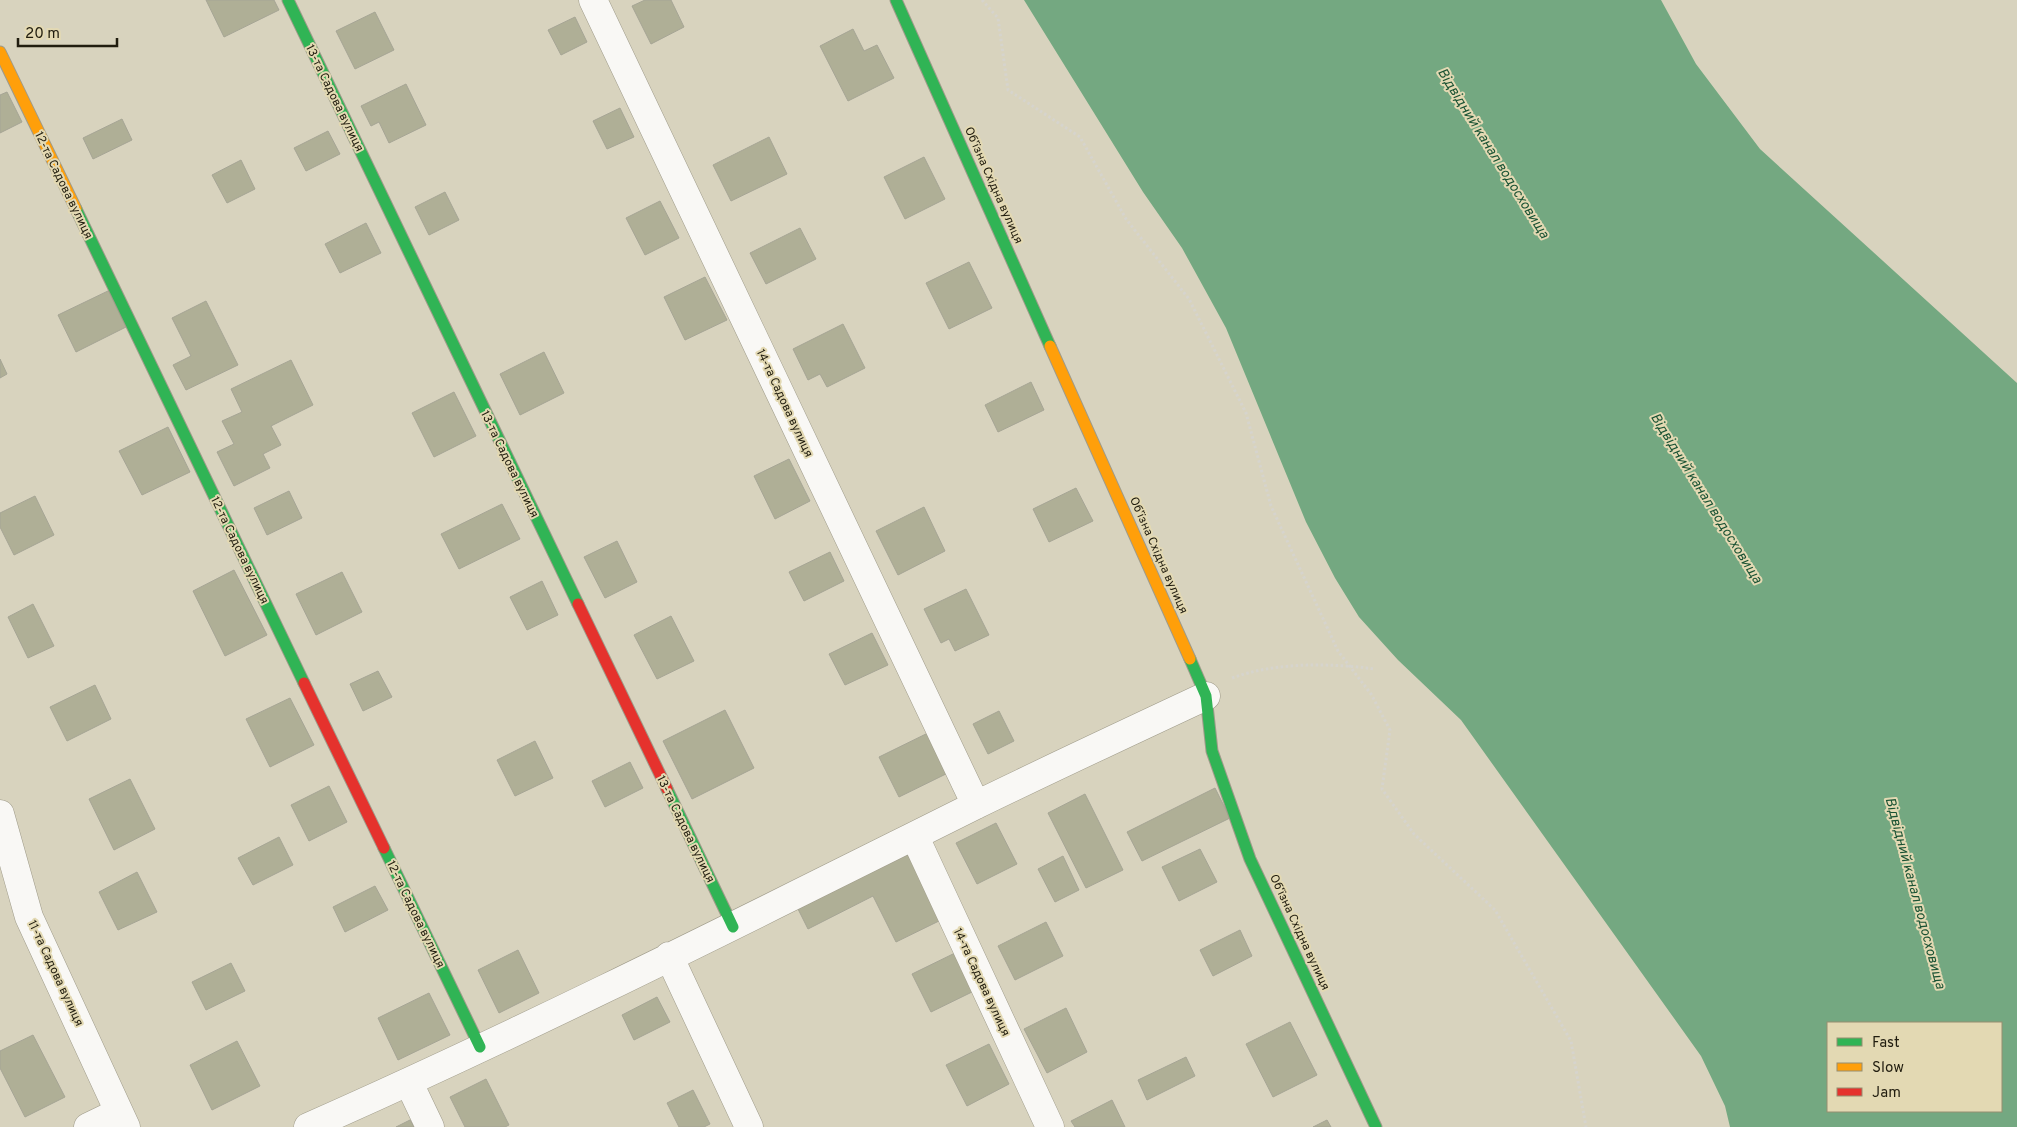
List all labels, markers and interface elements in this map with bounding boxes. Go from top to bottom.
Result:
scale bar [18,15,116,47]
text: 20 m [25,25,60,44]
street label: 13-та Садова вулиця [301,42,367,155]
water label: Відвідний канал водосховища [1433,65,1553,243]
street label: Обʼїзна Східна вулиця [960,124,1026,246]
street label: 12-та Садова вулиця [30,129,96,242]
street label: 14-та Садова вулиця [752,347,816,460]
street label: 13-та Садова вулиця [476,408,542,521]
water label: Відвідний канал водосховища [1646,410,1766,588]
street label: 12-та Садова вулиця [206,494,272,607]
street label: Обʼїзна Східна вулиця [1125,494,1191,616]
street label: 13-та Садова вулиця [652,773,718,886]
water label: Відвідний канал водосховища [1881,796,1949,992]
street label: 12-та Садова вулиця [382,858,448,971]
street label: Обʼїзна Східна вулиця [1265,872,1333,993]
street label: 11-та Садова вулиця [24,918,87,1029]
street label: 14-та Садова вулиця [949,926,1013,1039]
legend [1827,1022,2002,1112]
text: Fast [1872,1034,1900,1053]
text: Slow [1872,1059,1904,1078]
text: Jam [1872,1084,1901,1103]

